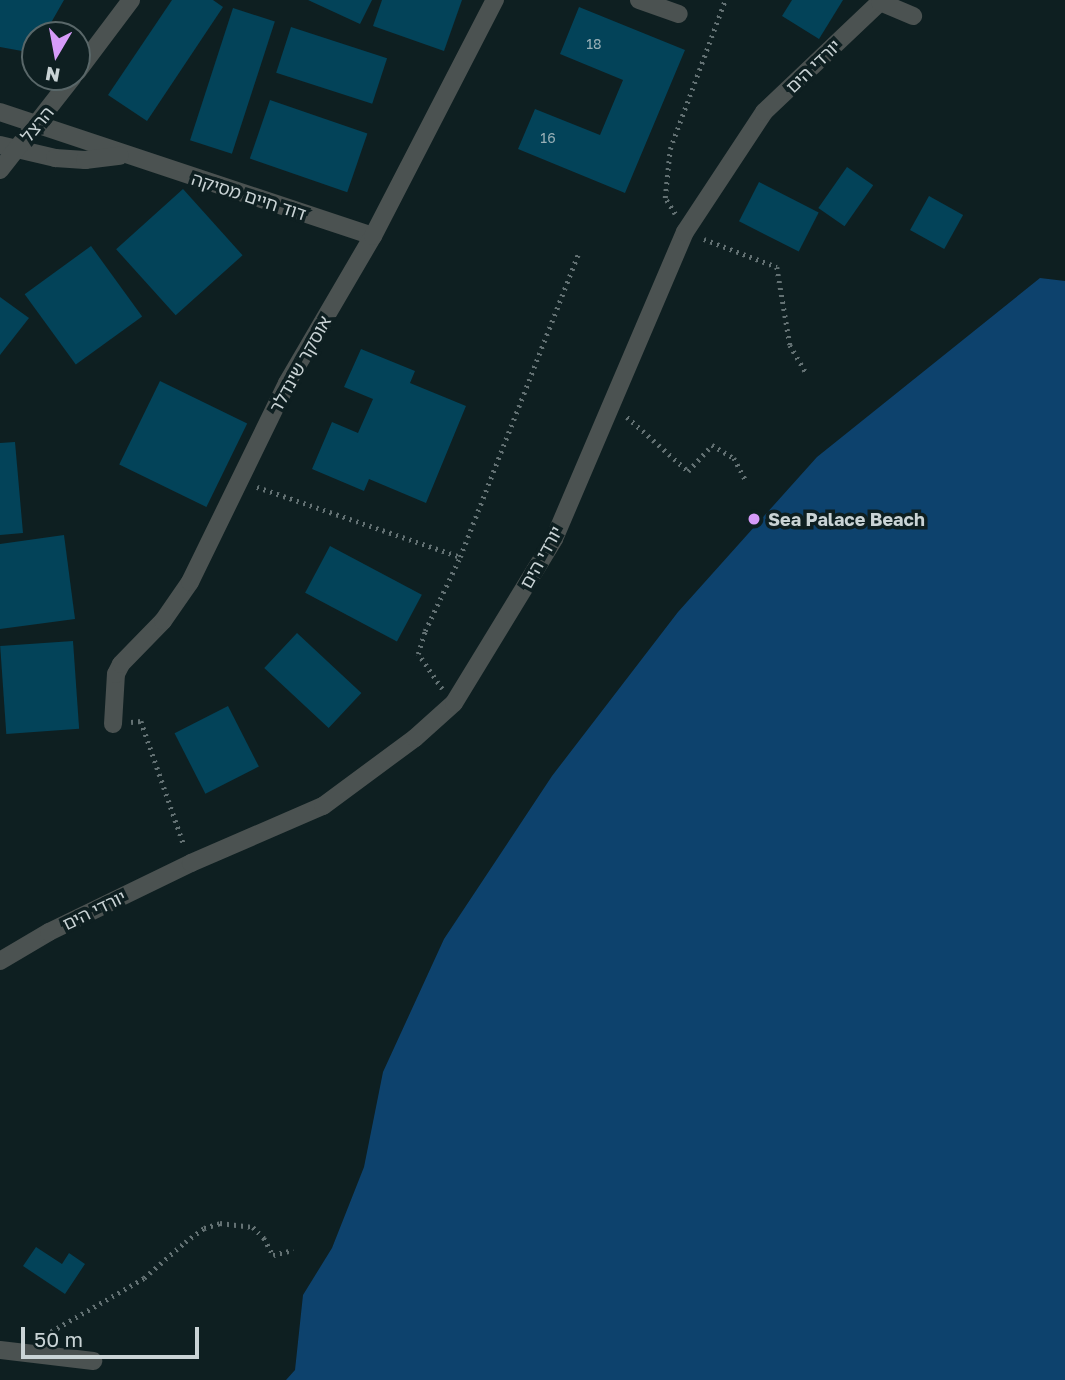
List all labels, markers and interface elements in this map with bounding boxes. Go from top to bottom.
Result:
north arrow [21,21,91,91]
street label: יורדי הים [781,35,845,97]
house number: 18 [586,36,602,52]
text: N [44,63,62,88]
street label: הרצל [16,102,58,146]
house number: 16 [540,130,556,146]
street label: דוד חיים מסיקה [189,167,309,225]
street label: אוסקר שינדלר [265,312,335,416]
place label: Sea Palace Beach [768,508,925,530]
marker: Sea Palace Beach [746,511,762,527]
street label: יורדי הים [515,522,567,592]
street label: יורדי הים [59,885,129,935]
scale bar [24,1314,203,1358]
text: 50 m [34,1326,83,1352]

